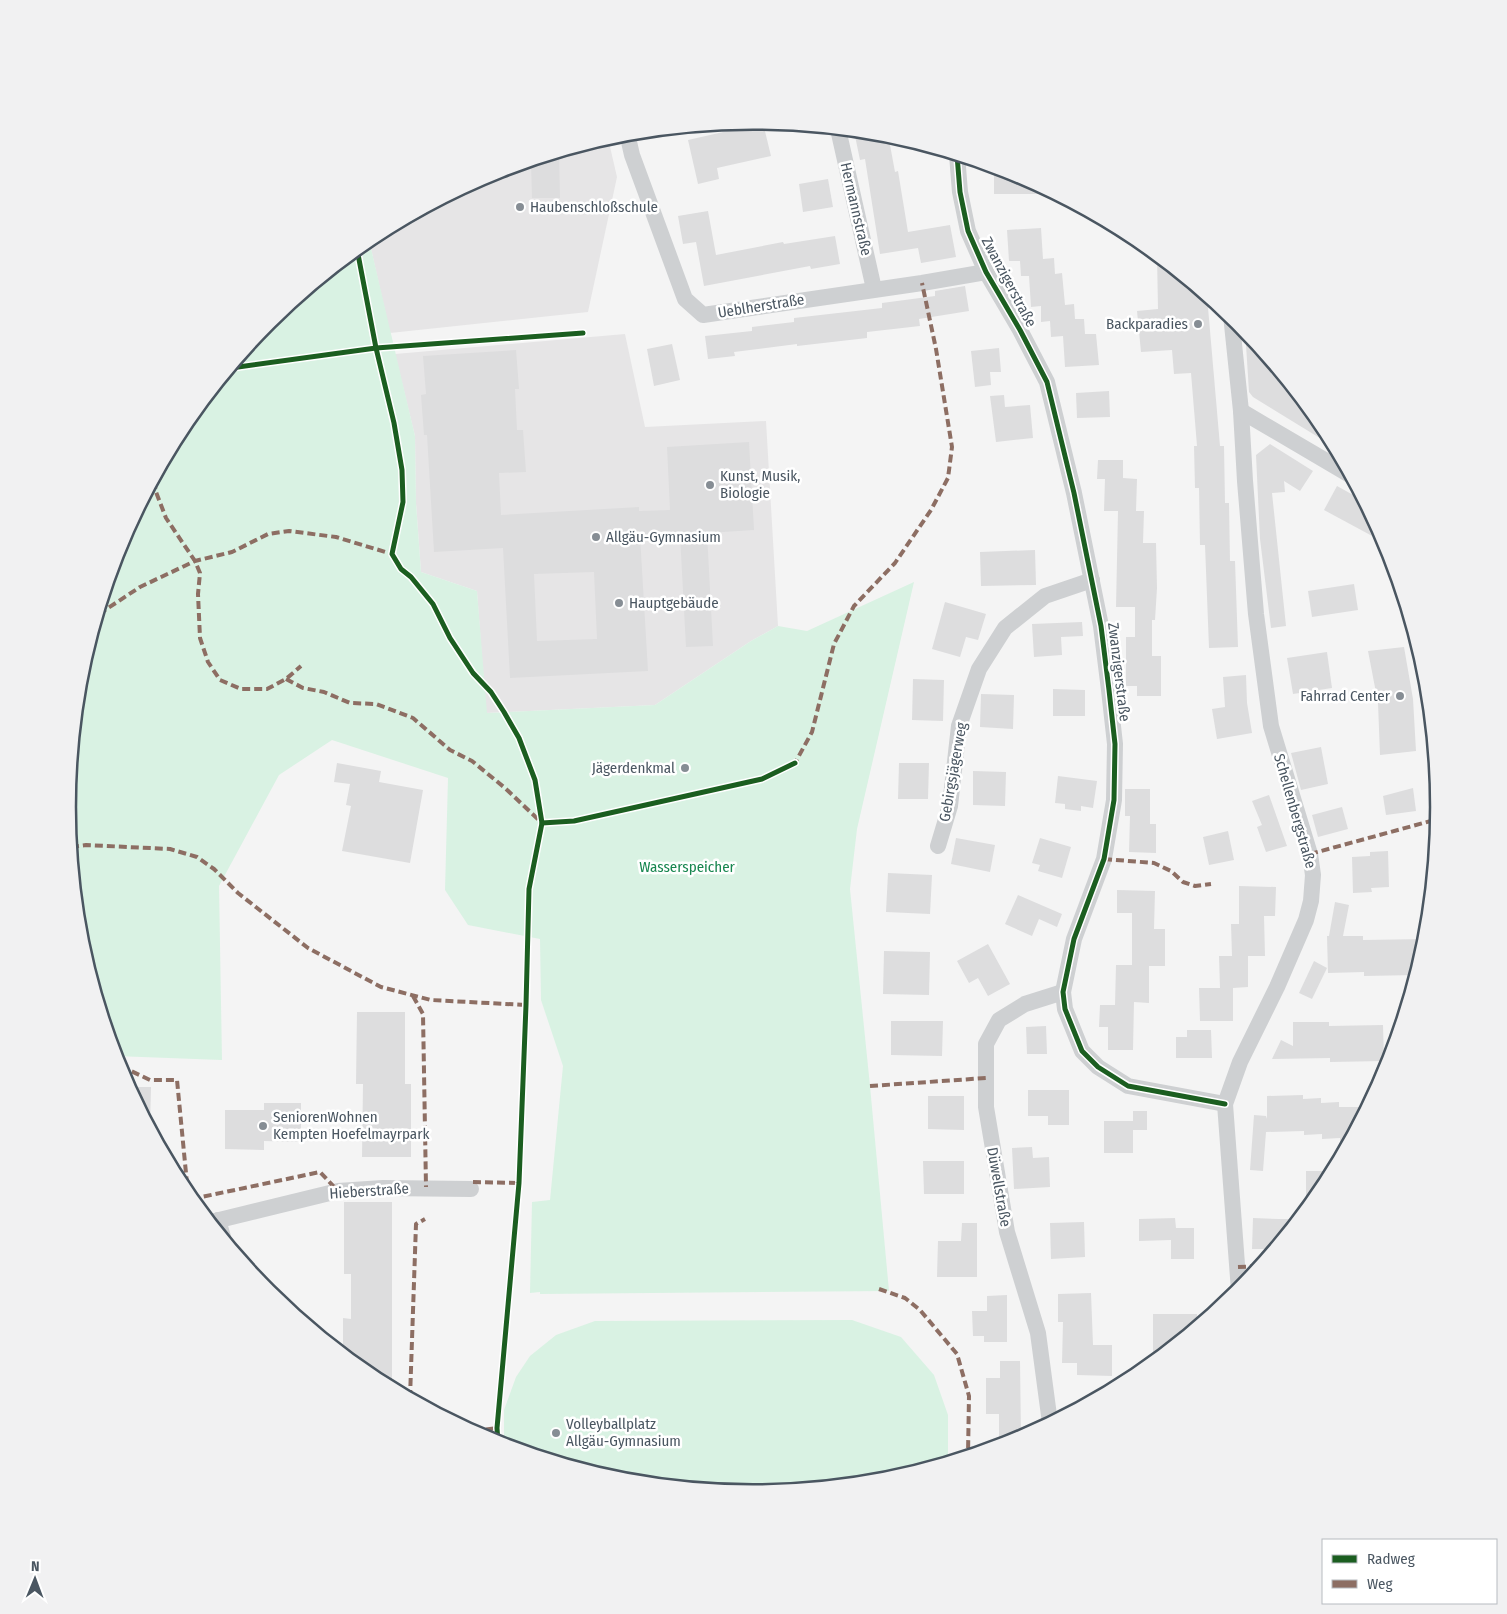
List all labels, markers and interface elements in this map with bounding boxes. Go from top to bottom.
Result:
street label: Hermannstraße [837,161,875,257]
place label: Haubenschloßschule [530,198,658,216]
marker: Haubenschloßschule [514,201,526,213]
street label: Zwanzigerstraße [978,234,1040,330]
street label: Ueblherstraße [716,290,806,322]
place label: Backparadies [1106,315,1188,333]
marker: Backparadies [1192,318,1204,330]
place label: Kunst, Musik, Biologie [720,467,800,502]
marker: Kunst, Musik, Biologie [704,479,716,491]
place label: Allgäu-Gymnasium [606,528,721,546]
marker: Allgäu-Gymnasium [590,531,602,543]
place label: Hauptgebäude [629,594,719,612]
marker: Hauptgebäude [613,597,625,609]
street label: Zwanzigerstraße [1104,621,1134,723]
place label: Fahrrad Center [1300,687,1391,705]
marker: Fahrrad Center [1394,690,1406,702]
street label: Gebirgsjägerweg [935,721,971,823]
street label: Schellenbergstraße [1270,752,1320,870]
place label: Jägerdenkmal [592,759,675,777]
marker: Jägerdenkmal [679,762,691,774]
park label: Wasserspeicher [639,858,736,876]
place label: SeniorenWohnen Kempten Hoefelmayrpark [273,1108,429,1143]
marker: SeniorenWohnen Kempten Hoefelmayrpark [257,1120,269,1132]
street label: Düwellstraße [983,1146,1015,1228]
street label: Hieberstraße [329,1179,409,1203]
place label: Volleyballplatz Allgäu-Gymnasium [566,1415,681,1450]
marker: Volleyballplatz Allgäu-Gymnasium [550,1427,562,1439]
legend [1322,1539,1497,1604]
text: Radweg [1367,1550,1415,1568]
north arrow [10,1554,60,1604]
text: N [31,1558,40,1575]
text: Weg [1367,1575,1393,1593]

